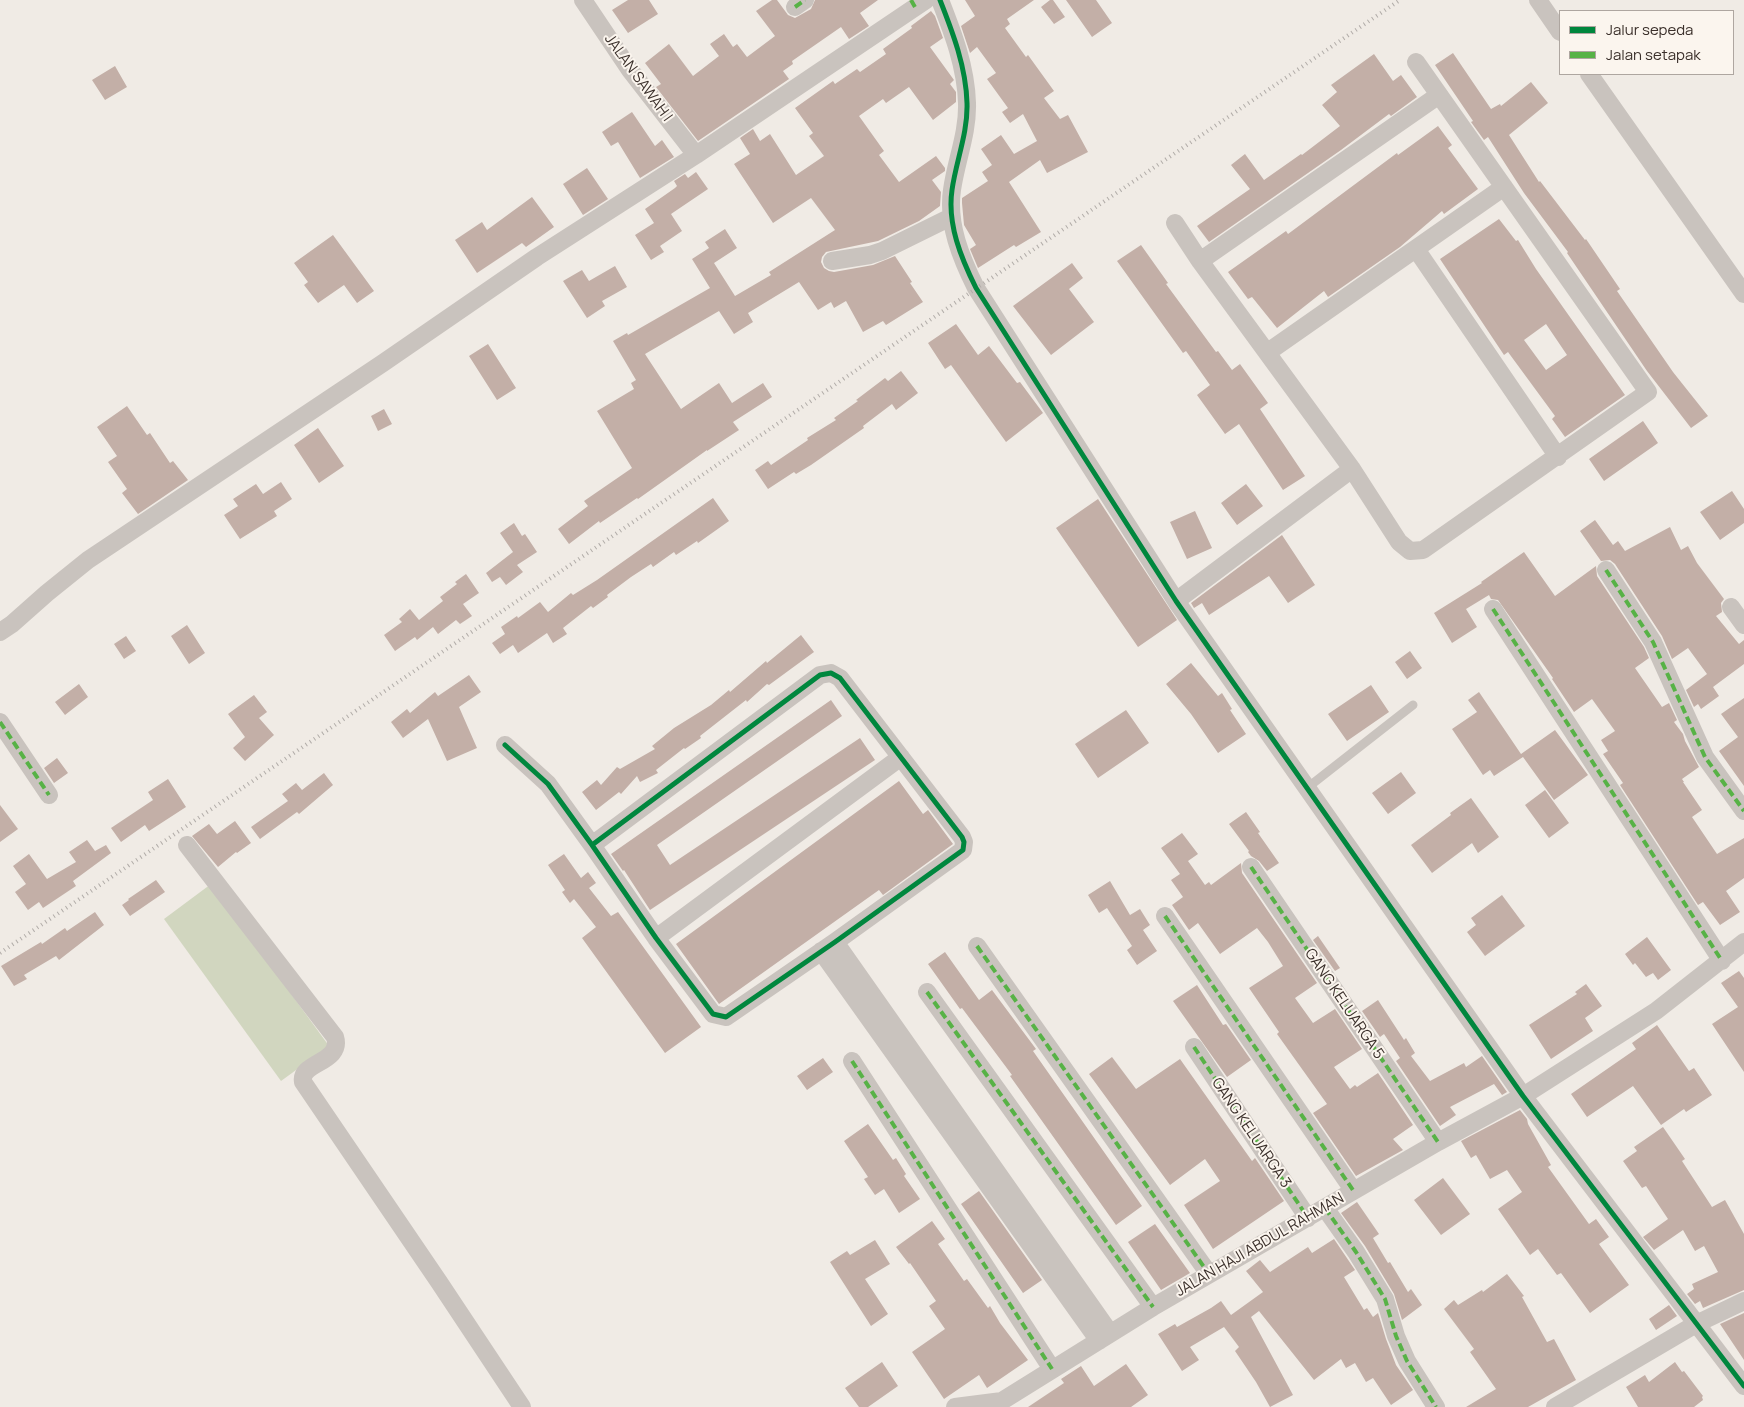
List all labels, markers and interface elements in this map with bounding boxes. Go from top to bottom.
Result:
legend [1559,10,1734,75]
text: Jalur sepeda [1606,19,1693,40]
street label: JALAN SAWAH I [600,31,676,125]
text: Jalan setapak [1606,44,1701,65]
street label: GANG KELUARGA 5 [1300,945,1388,1063]
street label: GANG KELUARGA 3 [1208,1075,1294,1191]
street label: JALAN HAJI ABDUL RAHMAN [1173,1189,1347,1301]

